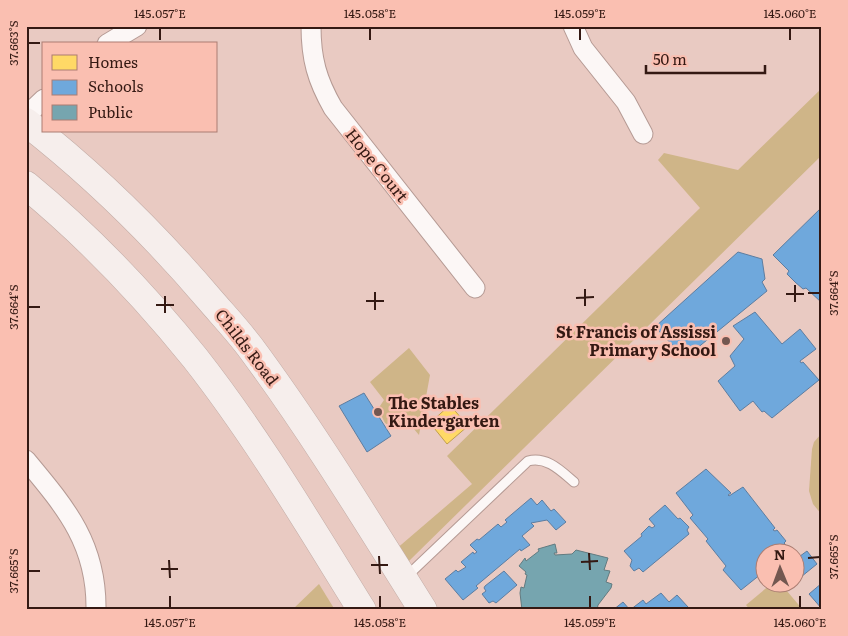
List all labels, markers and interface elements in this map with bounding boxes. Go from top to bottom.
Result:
text: 145.057°E [134,4,186,22]
text: 145.058°E [344,4,397,22]
text: 145.059°E [554,4,606,22]
text: 145.060°E [763,4,817,22]
text: 37.663°S [4,20,22,66]
legend [42,42,218,132]
scale bar [646,42,764,74]
text: 50 m [653,47,687,70]
text: Homes [88,50,138,73]
text: Schools [88,74,144,97]
text: Public [88,100,133,123]
street label: Hope Court [341,122,415,207]
text: 37.664°S [824,270,842,316]
text: 37.664°S [4,284,22,330]
street label: Childs Road [210,303,285,390]
place label: St Francis of Assissi Primary School [556,319,716,361]
marker: St Francis of Assissi Primary School [720,335,732,347]
place label: The Stables Kindergarten [388,390,500,432]
marker: The Stables Kindergarten [372,406,384,418]
text: 37.665°S [824,534,842,580]
north arrow [756,544,806,594]
text: N [774,544,786,564]
text: 37.665°S [4,548,22,594]
text: 145.057°E [144,613,196,631]
text: 145.058°E [354,613,407,631]
text: 145.059°E [564,613,616,631]
text: 145.060°E [773,613,827,631]

